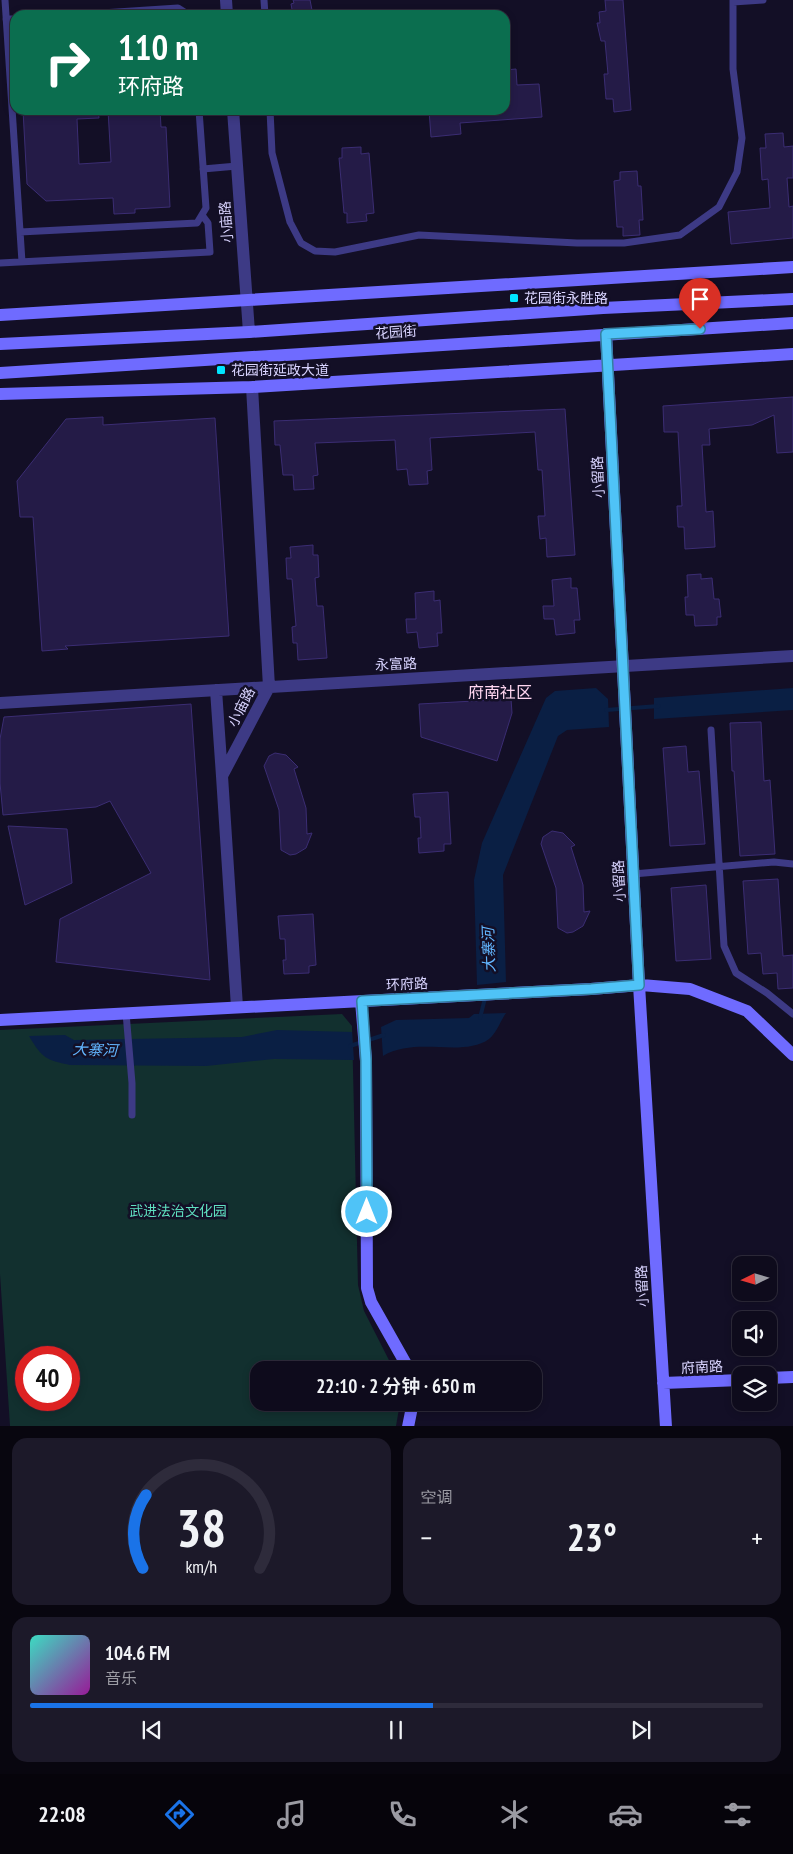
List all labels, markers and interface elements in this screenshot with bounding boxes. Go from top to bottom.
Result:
text: 110 m [118,24,199,70]
icon: right [35,30,100,95]
text: 环府路 [118,72,184,100]
street label: 小庙路 [216,200,236,244]
pin [679,278,721,329]
icon: arrive [686,285,714,313]
place label: 花园街永胜路 [524,289,608,307]
marker: 花园街永胜路 [508,292,520,304]
street label: 花园街 [374,322,418,342]
place label: 花园街延政大道 [231,361,329,379]
marker: 花园街延政大道 [215,364,227,376]
street label: 小留路 [588,456,608,498]
street label: 永富路 [375,654,417,674]
district label: 府南社区 [468,682,532,702]
street label: 小庙路 [223,684,259,730]
street label: 小留路 [609,860,629,902]
water label: 大寨河 [478,924,499,973]
street label: 环府路 [386,974,428,994]
water label: 大寨河 [72,1039,121,1060]
position arrow [340,1185,392,1237]
park label: 武进法治文化园 [129,1202,227,1220]
north arrow [732,1256,778,1301]
map controls [732,1256,777,1411]
street label: 小留路 [632,1265,652,1307]
button: sound [732,1311,777,1356]
speed limit sign: 40 [15,1346,80,1411]
street label: 府南路 [681,1357,723,1377]
button: layers [732,1366,777,1411]
text: 22:10 · 2 分钟 · 650 m [316,1374,476,1398]
text: 空调 [421,1487,453,1507]
text: 38 [176,1494,226,1561]
text: 23° [567,1512,617,1561]
text: − [421,1519,432,1556]
text: + [751,1519,763,1556]
text: km/h [185,1555,217,1578]
text: 104.6 FM [105,1641,170,1665]
text: 音乐 [105,1668,137,1688]
icon: previous [138,1716,166,1744]
icon: pause [382,1716,410,1744]
icon: next [627,1716,655,1744]
icon: directions [162,1797,197,1832]
icon: music [274,1797,309,1832]
icon: phone [385,1797,420,1832]
icon: climate [497,1797,532,1832]
icon: car [608,1797,643,1832]
icon: filters [720,1797,755,1832]
text: 22:08 [38,1800,86,1828]

